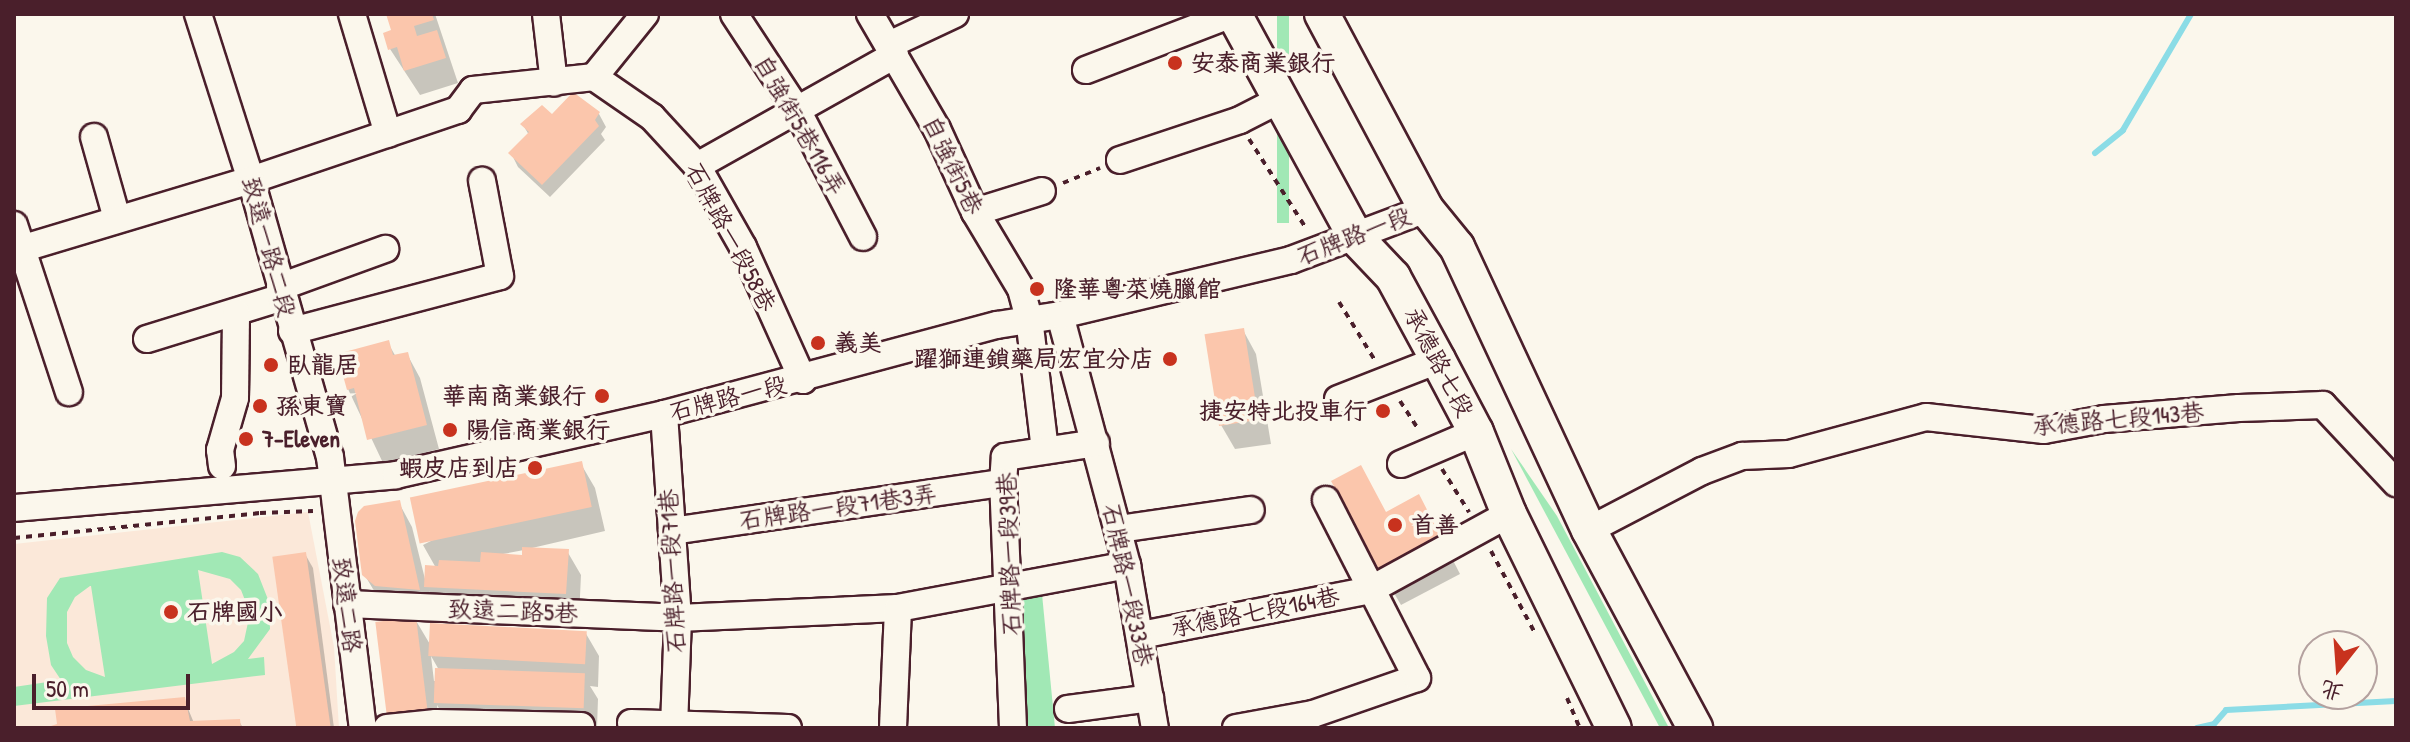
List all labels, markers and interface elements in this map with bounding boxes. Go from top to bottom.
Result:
place label: 安泰商業銀行 [1191,49,1335,77]
street label: 自強街5巷116弄 [748,50,852,200]
marker: 安泰商業銀行 [1166,54,1184,72]
street label: 自強街5巷 [917,111,989,219]
street label: 石牌路一段58巷 [680,158,782,316]
street label: 致遠一路二段 [236,174,302,320]
street label: 石牌路一段 [1293,201,1415,271]
place label: 隆華粵菜燒臘館 [1053,275,1221,303]
marker: 隆華粵菜燒臘館 [1028,280,1046,298]
street label: 承德路七段 [1398,302,1480,422]
place label: 義美 [834,329,882,357]
marker: 義美 [809,334,827,352]
place label: 躍獅連鎖藥局宏宜分店 [914,345,1154,373]
marker: 躍獅連鎖藥局宏宜分店 [1161,350,1179,368]
place label: 臥龍居 [287,351,359,379]
marker: 臥龍居 [262,356,280,374]
street label: 石牌路一段 [666,370,790,426]
place label: 華南商業銀行 [442,382,586,410]
marker: 華南商業銀行 [593,387,611,405]
place label: 孫東寶 [276,392,348,420]
marker: 孫東寶 [251,397,269,415]
place label: 捷安特北投車行 [1199,397,1367,425]
street label: 承德路七段143巷 [2031,397,2205,441]
marker: 捷安特北投車行 [1374,402,1392,420]
place label: 陽信商業銀行 [466,416,610,444]
marker: 陽信商業銀行 [441,421,459,439]
place label: 7-Eleven [262,425,340,453]
marker: 7-Eleven [237,430,255,448]
place label: 蝦皮店到店 [399,454,519,482]
marker: 蝦皮店到店 [526,459,544,477]
street label: 石牌路一段39巷 [992,472,1026,636]
street label: 石牌路一段71巷3弄 [737,479,939,535]
street label: 石牌路一段71巷 [653,488,691,654]
street label: 石牌路一段33巷 [1097,501,1159,669]
place label: 首善 [1411,511,1459,539]
marker: 首善 [1386,516,1404,534]
street label: 致遠二路 [327,556,367,654]
street label: 承德路七段164巷 [1168,582,1342,642]
street label: 致遠二路5巷 [447,594,579,628]
place label: 石牌國小 [187,598,283,626]
marker: 石牌國小 [162,603,180,621]
north arrow [2298,630,2378,710]
scale bar [36,658,194,708]
text: 50 m [46,672,89,704]
text: 北 [2317,673,2346,709]

